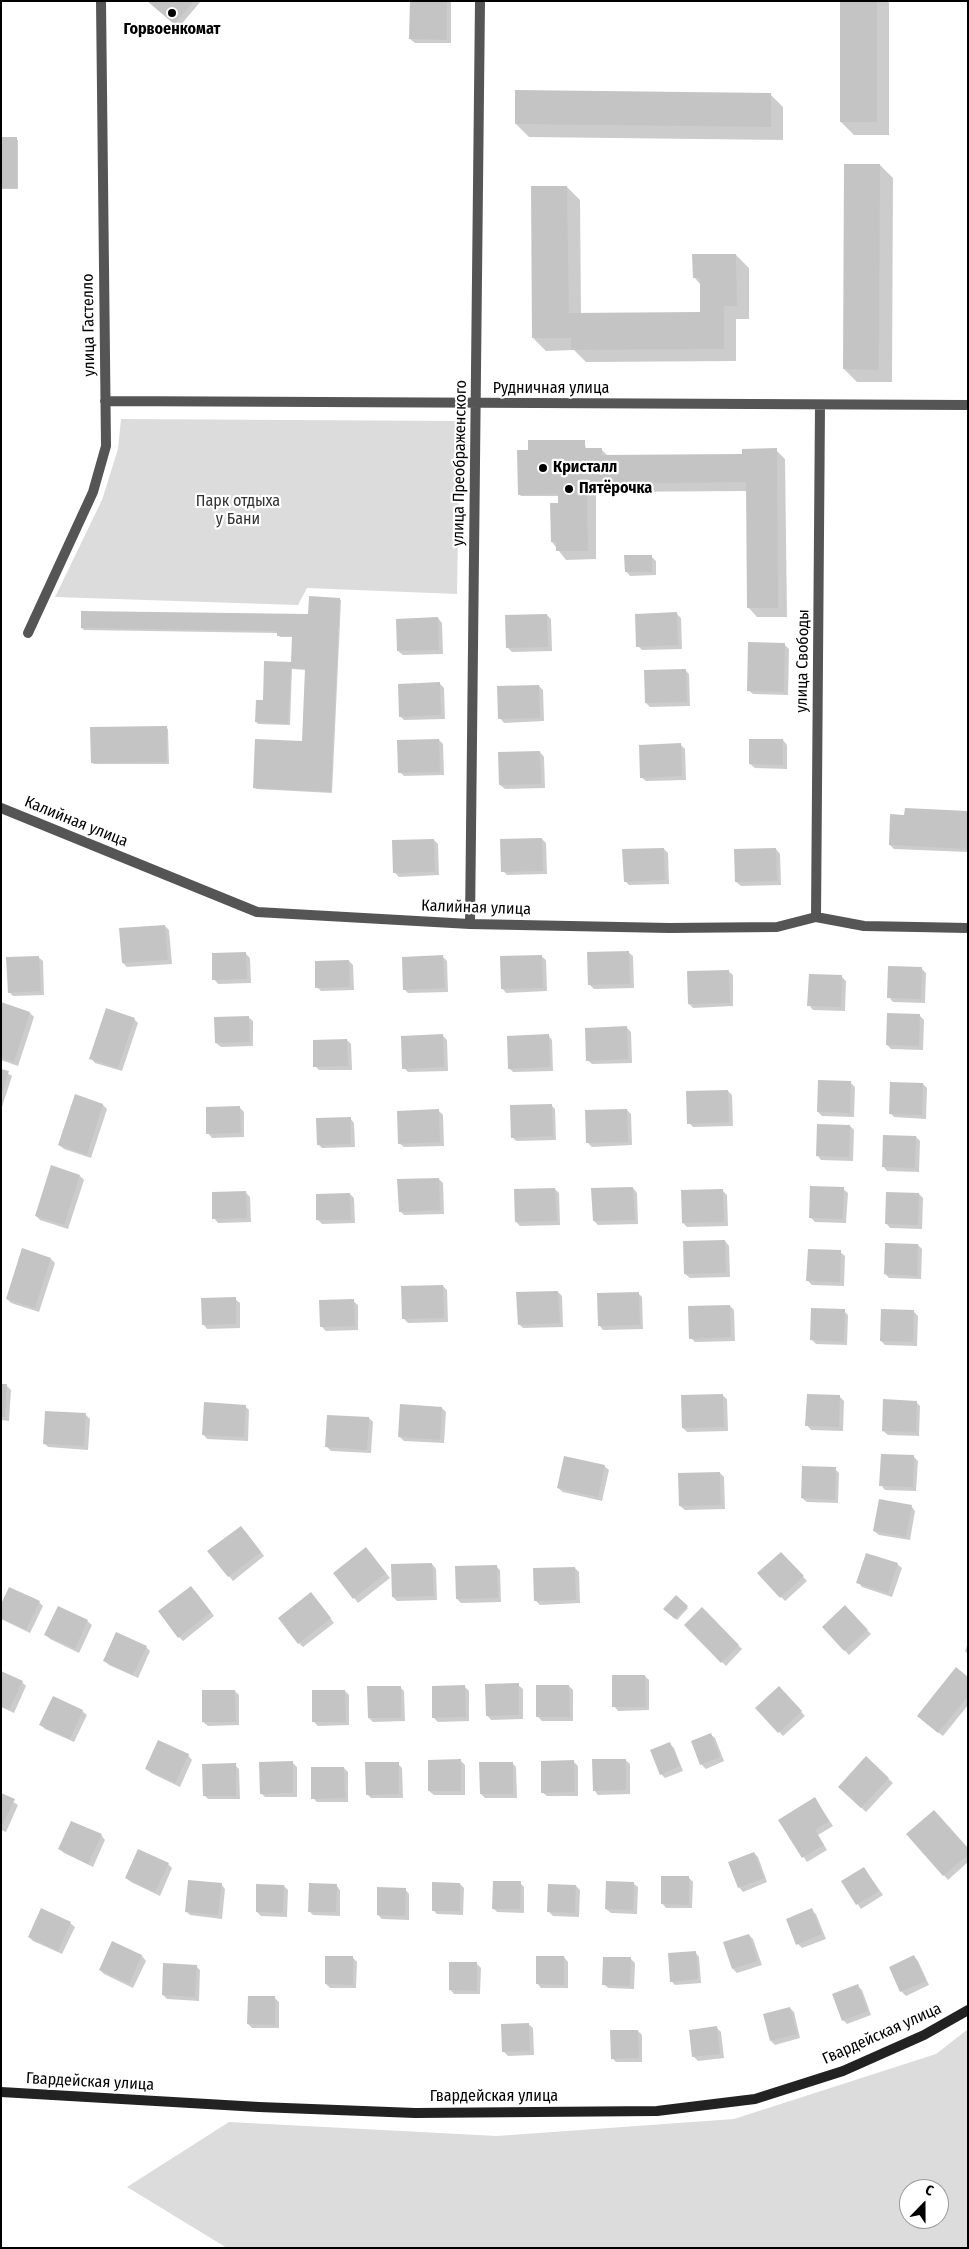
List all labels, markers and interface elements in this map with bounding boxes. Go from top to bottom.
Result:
marker: Горвоенкомат [166,7,178,19]
place label: Горвоенкомат [124,20,220,40]
street label: улица Гастелло [79,273,99,377]
street label: Рудничная улица [493,379,609,399]
street label: улица Преображенского [449,380,471,546]
place label: Кристалл [553,458,617,478]
marker: Кристалл [537,462,549,474]
place label: Пятёрочка [579,479,652,499]
marker: Пятёрочка [563,483,575,495]
park label: Парк отдыха у Бани [196,492,280,530]
street label: улица Свободы [792,609,814,713]
street label: Калийная улица [21,793,131,851]
street label: Калийная улица [421,896,531,920]
street label: Гвардейская улица [819,1999,945,2069]
street label: Гвардейская улица [25,2069,155,2095]
street label: Гвардейская улица [430,2087,558,2107]
north arrow [899,2179,949,2229]
text: С [923,2181,936,2200]

